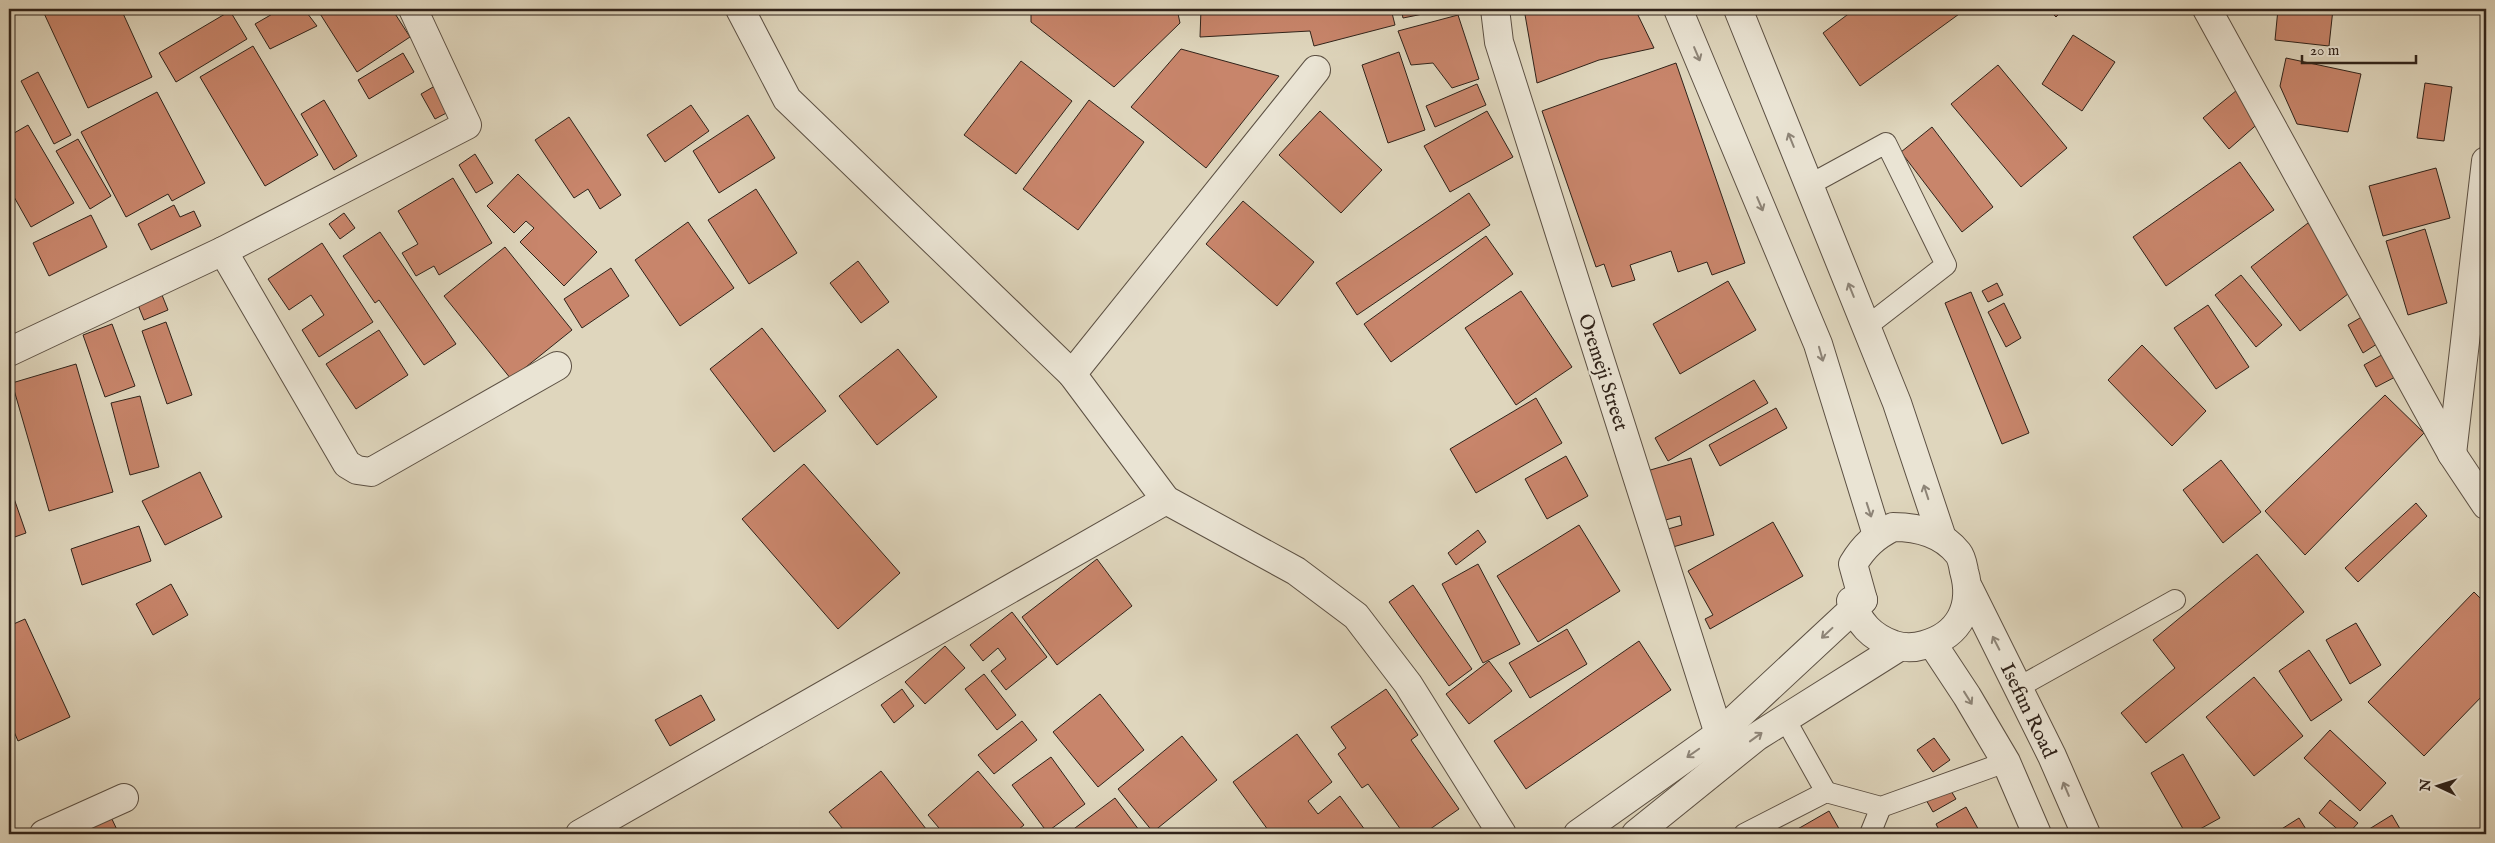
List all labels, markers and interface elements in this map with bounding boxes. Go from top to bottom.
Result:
scale bar [2302,32,2416,64]
text: 20 m [2310,41,2340,60]
one-way arrow [1693,46,1703,61]
one-way arrow [1786,132,1795,148]
one-way arrow [1755,196,1765,211]
one-way arrow [1846,283,1856,298]
street label: Oremeji Street [1572,311,1633,434]
one-way arrow [1817,346,1826,362]
one-way arrow [1921,484,1930,500]
one-way arrow [1864,501,1874,517]
one-way arrow [1821,627,1833,639]
one-way arrow [1991,636,2000,651]
street label: Isefun Road [1994,659,2062,763]
one-way arrow [1964,691,1974,705]
one-way arrow [1749,732,1762,743]
one-way arrow [1686,748,1700,758]
north arrow [2412,760,2462,810]
text: N [2417,778,2435,793]
one-way arrow [2061,782,2071,797]

